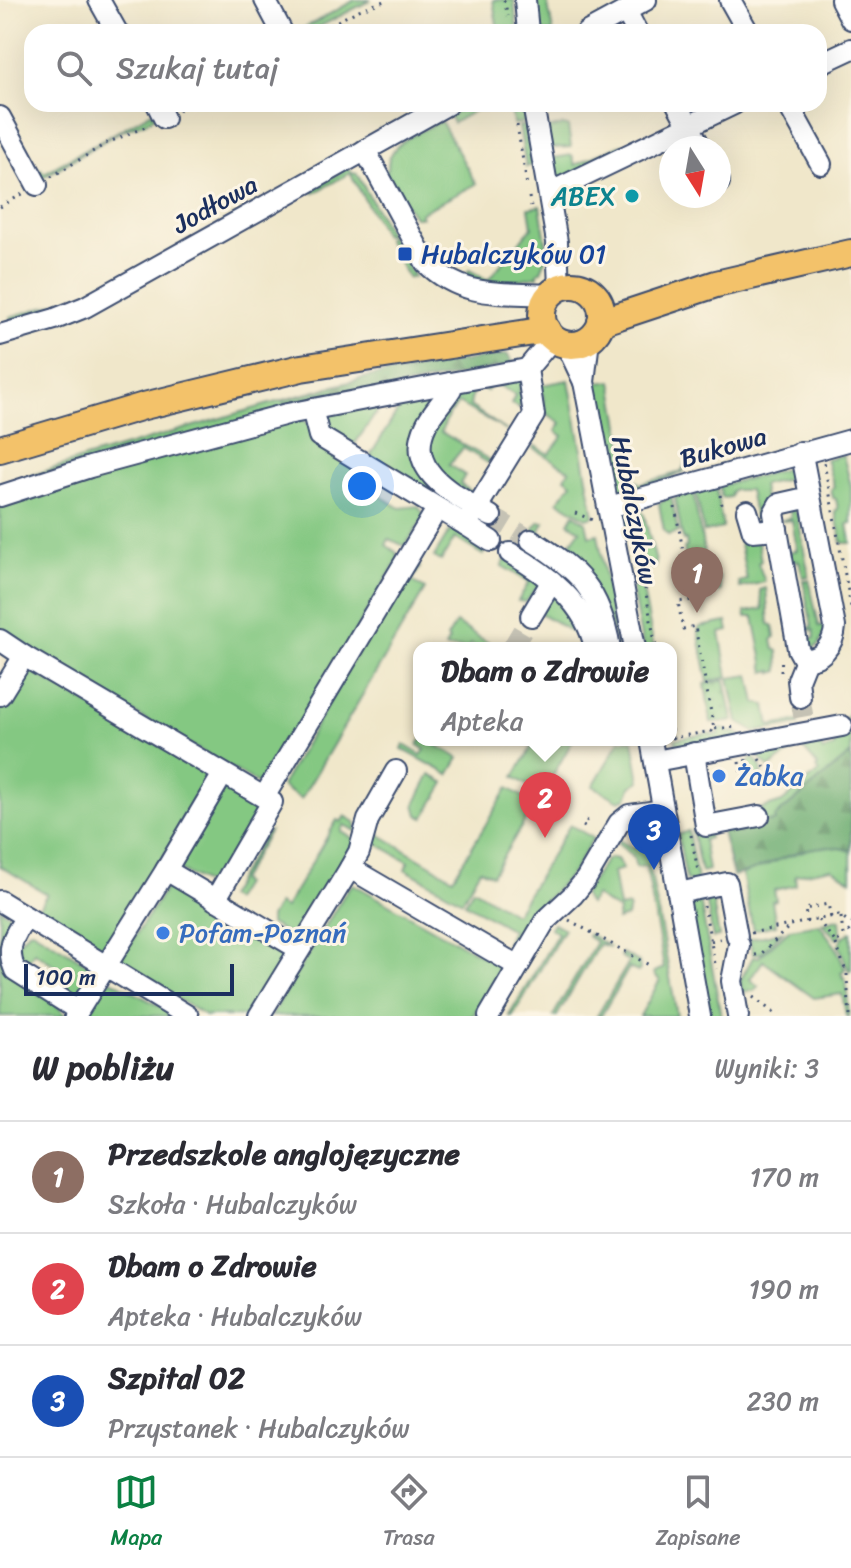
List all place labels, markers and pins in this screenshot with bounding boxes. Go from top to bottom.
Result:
place label: ABEX [550,173,616,219]
marker: ABEX [623,187,641,205]
place label: Hubalczyków 01 [421,231,606,277]
marker: Hubalczyków 01 [396,245,414,263]
pin: 1 [671,547,723,613]
place label: Żabka [735,753,804,799]
marker: Żabka [710,767,728,785]
pin: 2 [519,772,571,838]
pin: 3 [628,804,680,870]
place label: Pofam-Poznań [179,910,347,956]
marker: Pofam-Poznań [154,924,172,942]

